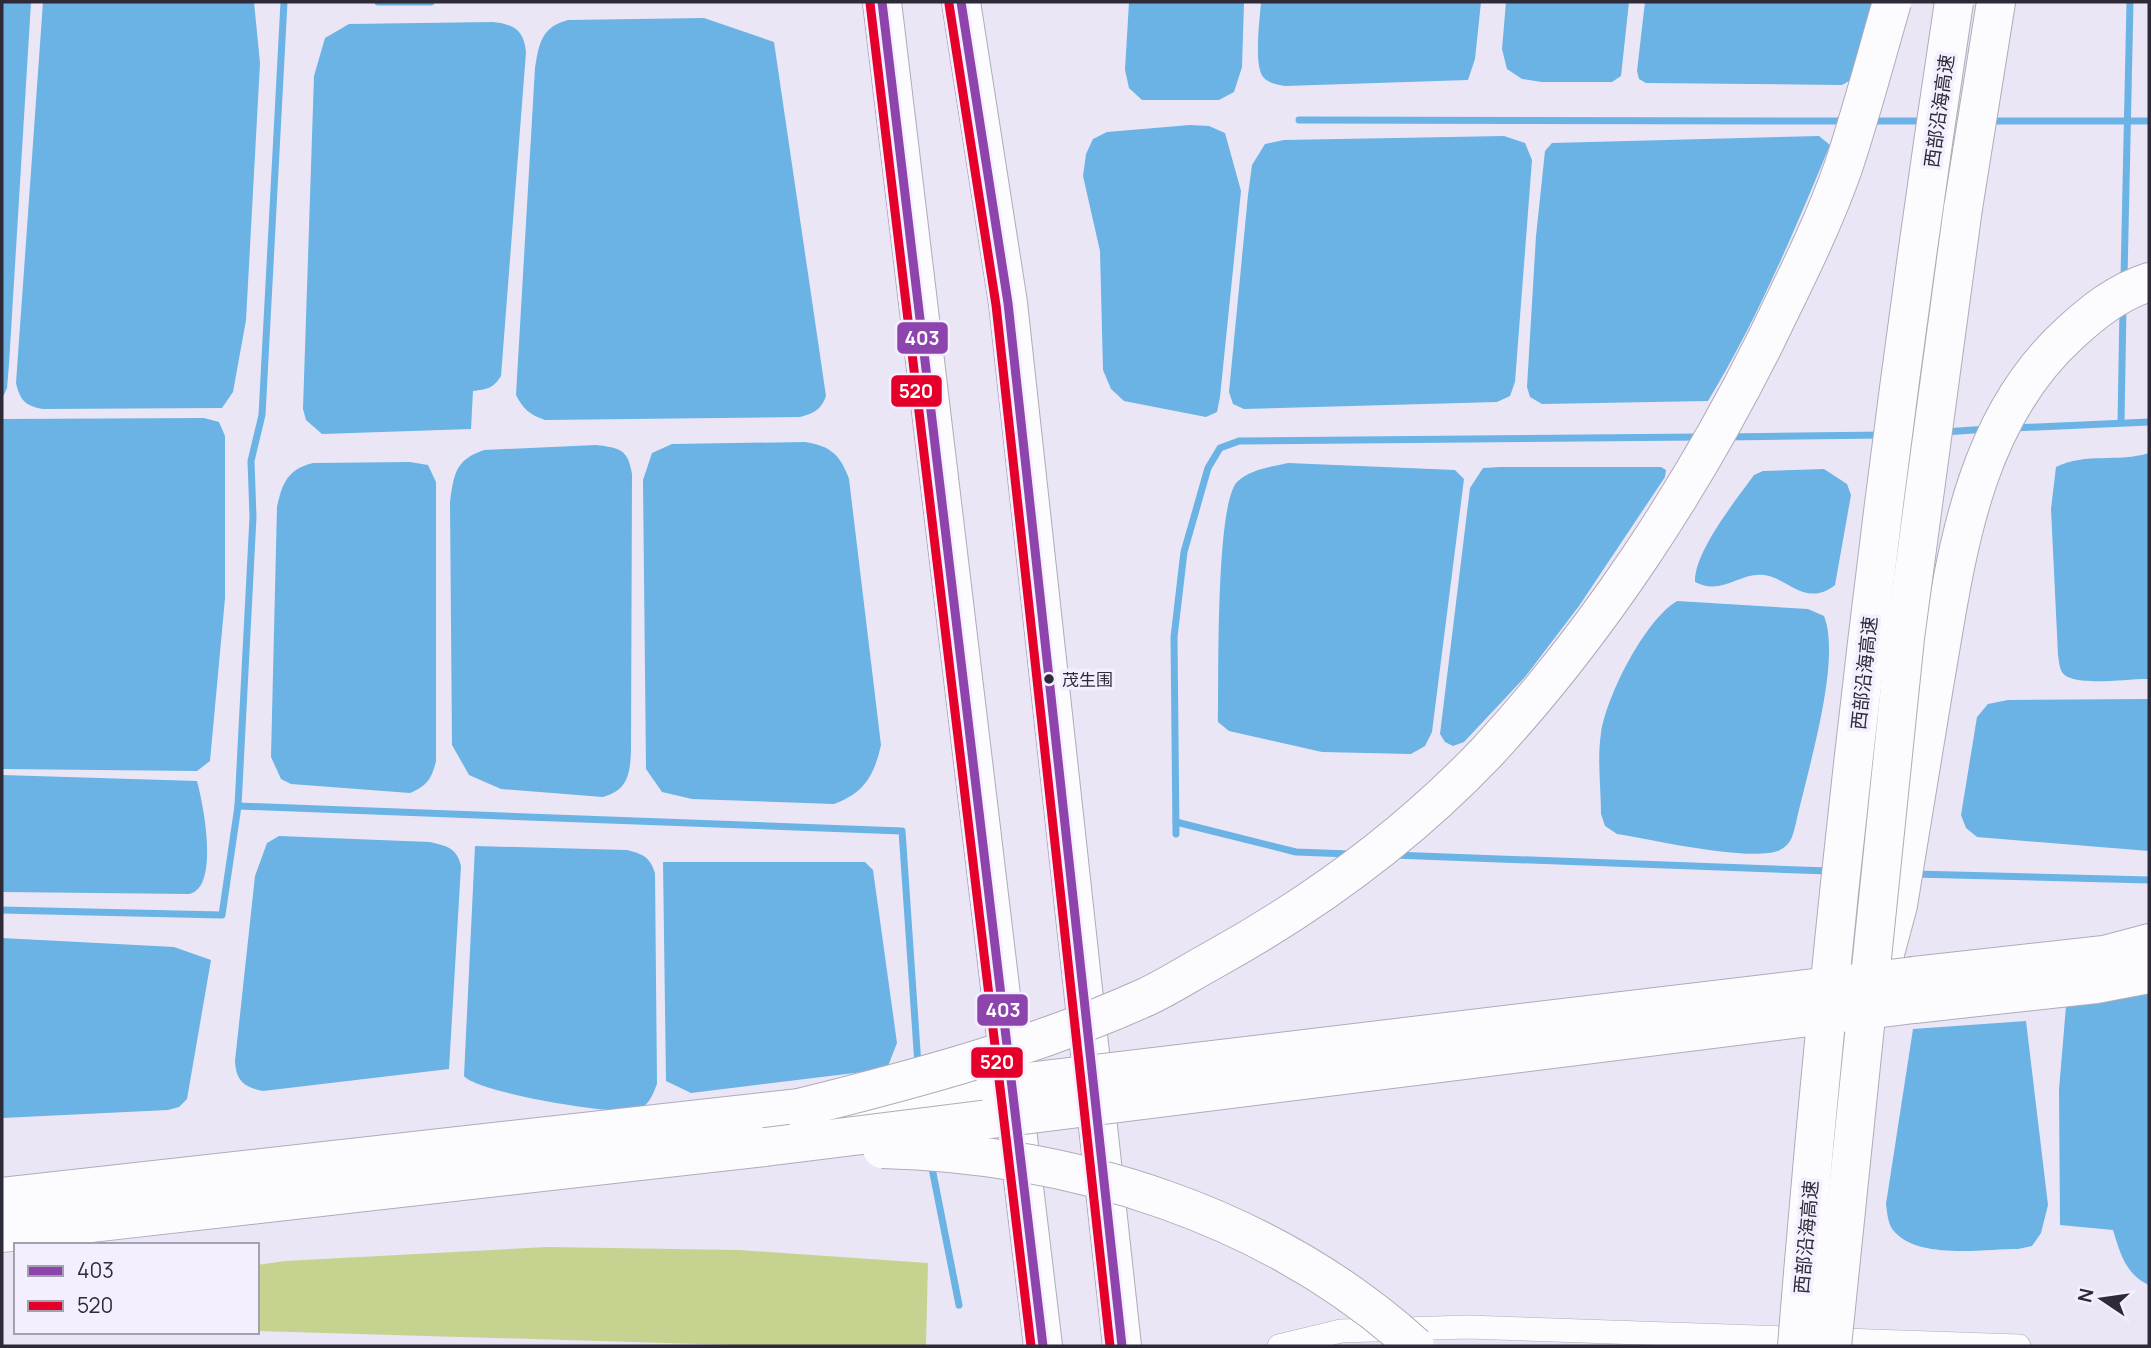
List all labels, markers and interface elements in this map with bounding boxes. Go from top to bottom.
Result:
street label: 西部沿海高速 [1918,53,1960,169]
line badge: 403 [896,321,949,355]
text: 403 [904,325,940,351]
line badge: 520 [890,374,943,408]
text: 520 [899,378,933,404]
street label: 西部沿海高速 [1845,615,1883,731]
place label: 茂生围 [1062,668,1113,691]
marker: 茂生围 [1042,672,1056,686]
line badge: 403 [976,993,1029,1027]
text: 403 [985,997,1021,1023]
line badge: 520 [970,1046,1024,1079]
text: 520 [980,1049,1014,1075]
street label: 西部沿海高速 [1788,1179,1824,1295]
legend [14,1243,259,1334]
text: 403 [77,1256,114,1284]
north arrow [2067,1264,2137,1334]
text: N [2071,1286,2100,1305]
text: 520 [77,1291,113,1319]

